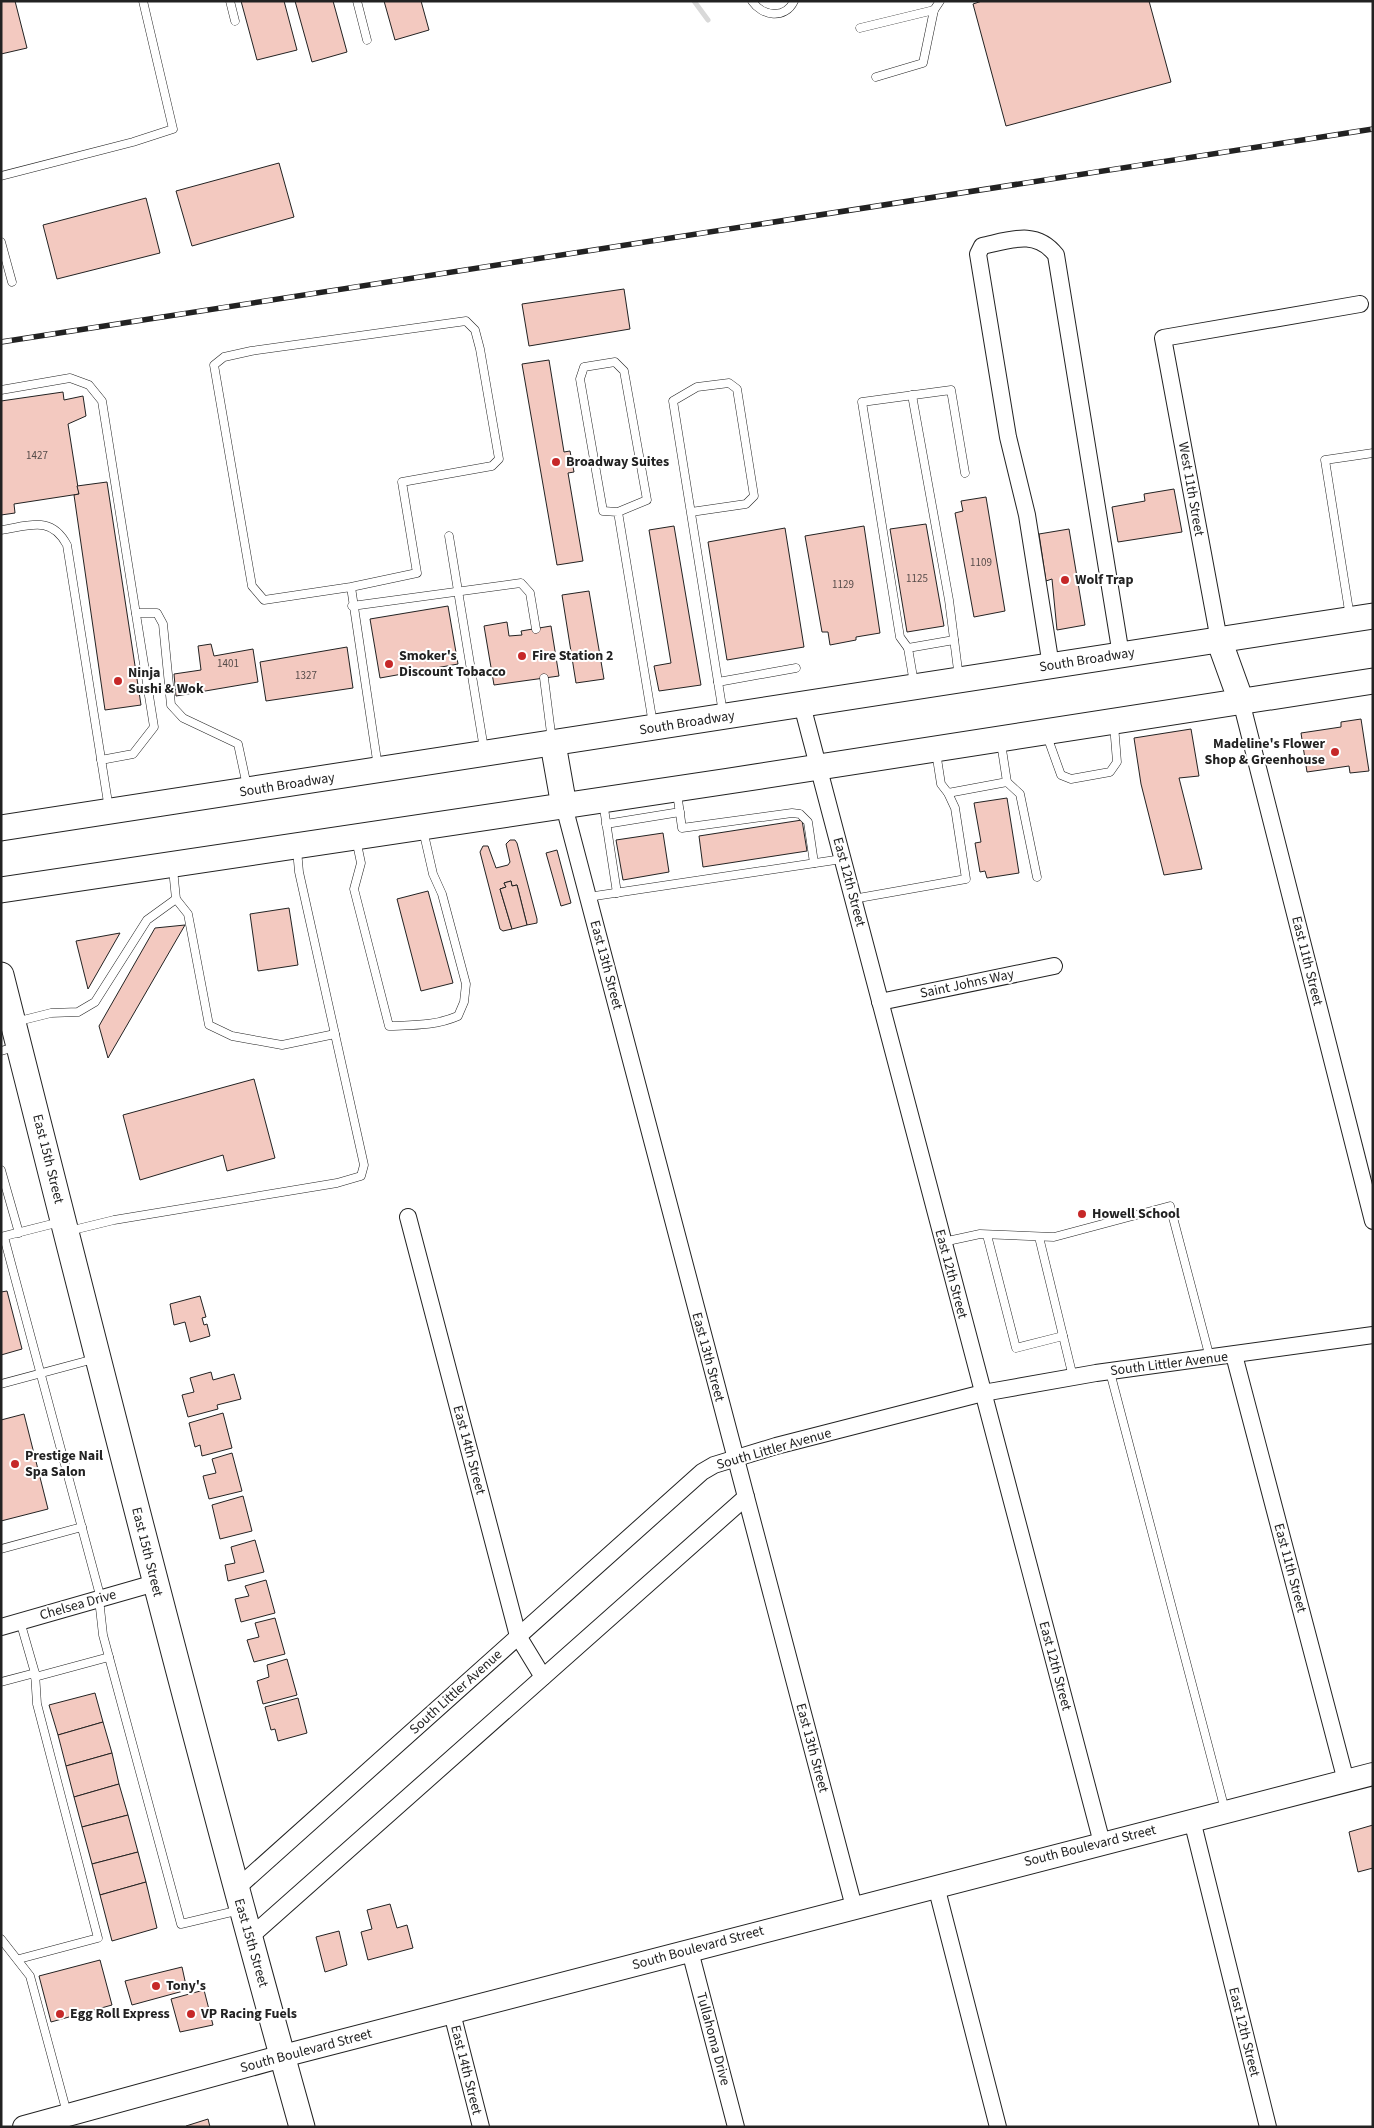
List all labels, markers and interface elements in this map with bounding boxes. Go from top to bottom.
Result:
street label: West 11th Street [1173,440,1209,538]
house number: 1427 [26,448,48,463]
place label: Broadway Suites [566,452,669,472]
marker: Broadway Suites [550,456,562,468]
house number: 1109 [970,555,992,570]
place label: Wolf Trap [1075,570,1134,590]
house number: 1125 [906,571,928,586]
marker: Wolf Trap [1059,574,1071,586]
house number: 1129 [832,577,854,592]
street label: South Broadway [1038,643,1137,677]
place label: Smoker's Discount Tobacco [399,646,506,682]
place label: Fire Station 2 [532,646,613,666]
marker: Fire Station 2 [516,650,528,662]
house number: 1401 [217,656,239,671]
marker: Smoker's Discount Tobacco [383,658,395,670]
place label: Ninja Sushi & Wok [128,663,204,699]
house number: 1327 [295,668,317,683]
marker: Ninja Sushi & Wok [112,675,124,687]
street label: South Broadway [638,706,737,740]
place label: Madeline's Flower Shop & Greenhouse [1204,734,1325,770]
marker: Madeline's Flower Shop & Greenhouse [1329,746,1341,758]
street label: South Broadway [238,768,337,802]
street label: East 12th Street [827,835,871,929]
street label: East 11th Street [1286,914,1328,1008]
street label: East 13th Street [584,918,628,1012]
street label: Saint Johns Way [918,964,1016,1004]
street label: East 15th Street [27,1112,69,1206]
place label: Howell School [1092,1204,1180,1224]
marker: Howell School [1076,1208,1088,1220]
street label: East 12th Street [929,1227,973,1321]
street label: East 13th Street [686,1310,730,1404]
street label: South Littler Avenue [1109,1347,1229,1381]
street label: East 14th Street [447,1403,491,1497]
street label: South Littler Avenue [714,1423,834,1475]
place label: Prestige Nail Spa Salon [25,1446,103,1482]
marker: Prestige Nail Spa Salon [9,1458,21,1470]
street label: East 15th Street [126,1505,168,1599]
street label: East 11th Street [1268,1521,1312,1615]
street label: Chelsea Drive [37,1584,119,1625]
street label: East 12th Street [1033,1619,1077,1713]
street label: South Littler Avenue [405,1645,507,1739]
street label: East 13th Street [790,1701,834,1795]
street label: South Boulevard Street [1022,1820,1158,1872]
street label: East 15th Street [229,1896,273,1990]
street label: South Boulevard Street [630,1921,766,1975]
place label: Tony's [166,1976,206,1996]
marker: Tony's [150,1980,162,1992]
street label: East 12th Street [1223,1985,1265,2079]
street label: Tullahoma Drive [691,1990,735,2088]
place label: Egg Roll Express [70,2004,170,2024]
place label: VP Racing Fuels [200,2004,297,2024]
marker: Egg Roll Express [54,2008,66,2020]
marker: VP Racing Fuels [185,2008,197,2020]
street label: East 14th Street [445,2023,487,2117]
street label: South Boulevard Street [238,2024,374,2078]

